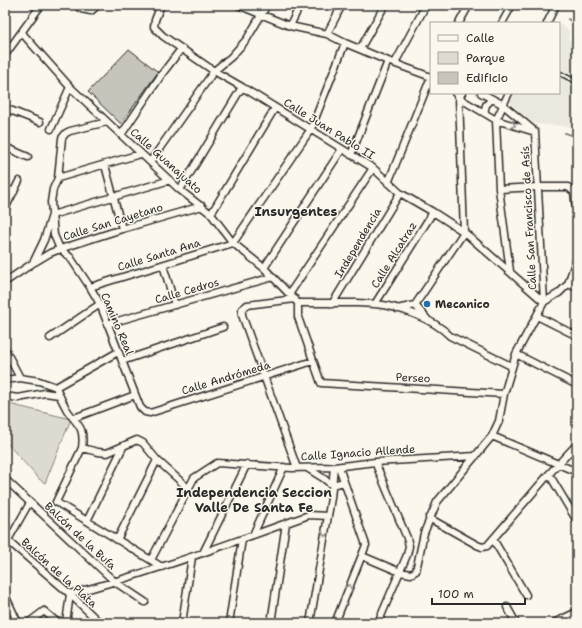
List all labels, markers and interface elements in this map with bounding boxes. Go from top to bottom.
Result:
legend [430,22,560,94]
text: Calle [466,30,495,46]
text: Parque [466,50,505,66]
text: Edificio [466,70,508,86]
street label: Calle Juan Pablo II [281,95,377,163]
one-way arrow [509,120,516,129]
street label: Calle Guanajuato [127,125,205,197]
street label: Calle San Francisco de Asís [518,146,540,290]
street label: Calle San Cayetano [61,200,165,244]
district label: Insurgentes [255,203,338,220]
street label: Independencia [331,205,385,281]
street label: Calle Alcatraz [368,219,420,291]
street label: Calle Santa Ana [116,235,202,275]
street label: Calle Cedros [153,275,221,307]
street label: Camino Real [97,290,137,358]
place label: Mecanico [435,297,490,312]
marker: Mecanico [422,299,432,309]
street label: Calle Andrómeda [180,357,272,399]
street label: Perseo [395,370,431,386]
street label: Calle Ignacio Allende [300,442,416,464]
district label: Independencia Seccion Valle De Santa Fe [176,484,332,516]
street label: Balcón de la Bufa [41,499,119,573]
one-way arrow [321,530,330,537]
street label: Balcón de la Plata [18,535,100,611]
scale bar [432,580,525,606]
one-way arrow [345,583,353,590]
text: 100 m [438,586,474,602]

